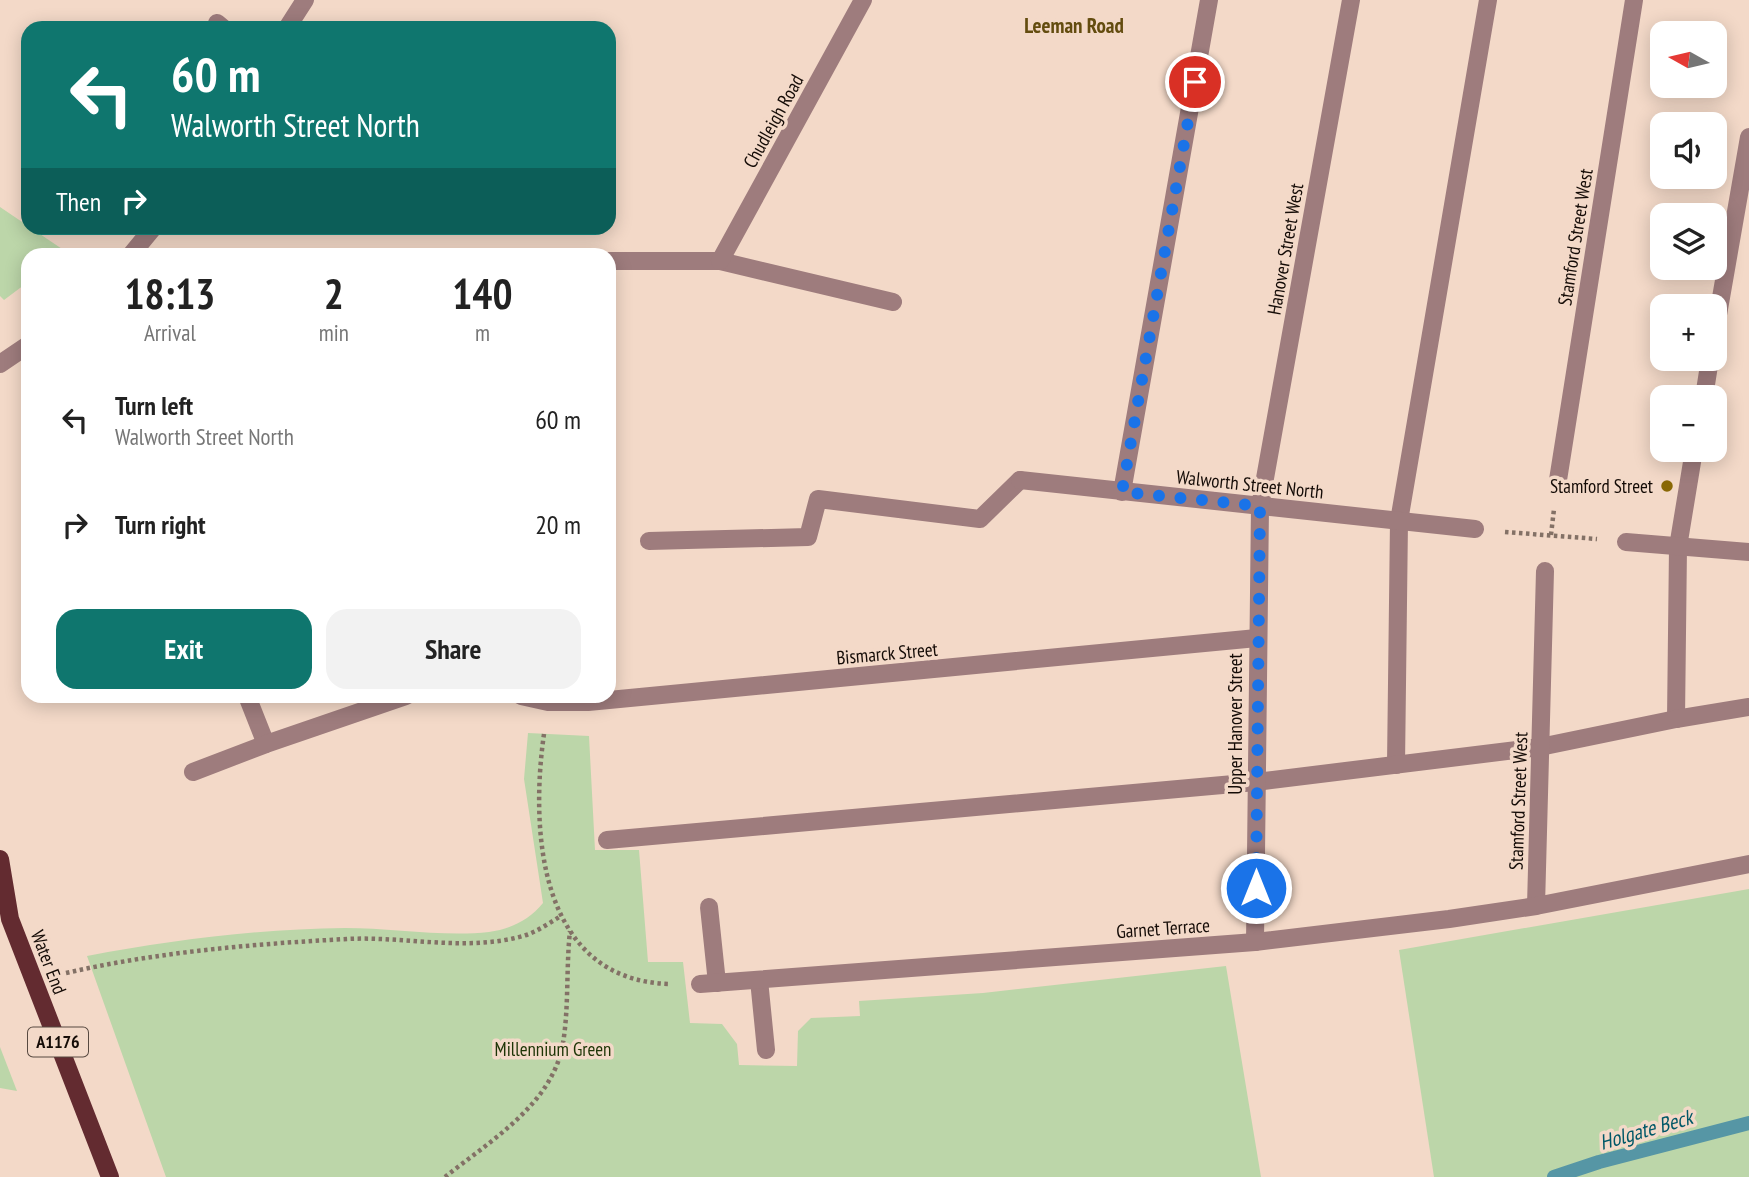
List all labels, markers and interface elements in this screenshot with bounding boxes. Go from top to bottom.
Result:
district label: Leeman Road [1024,12,1124,39]
north arrow [1650,21,1727,98]
map controls [1650,21,1727,462]
text: 60 m [171,42,260,106]
icon: left [56,49,147,140]
pin [1165,52,1225,112]
icon: arrive [1176,63,1214,101]
street label: Chudleigh Road [738,70,808,172]
text: Walworth Street North [171,104,420,146]
button: sound [1650,112,1727,189]
street label: Stamford Street West [1552,166,1598,307]
street label: Hanover Street West [1262,181,1309,317]
icon: right [115,182,153,220]
text: Then [56,185,101,218]
button: layers [1650,203,1727,280]
text: 18:13 [124,266,215,321]
text: 2 [324,266,344,321]
text: 140 [452,266,513,321]
button: + [1650,294,1727,371]
text: Arrival [144,318,196,347]
text: min [319,318,349,347]
text: m [475,318,490,347]
button: − [1650,385,1727,462]
text: Turn left [115,389,193,422]
icon: left [56,401,94,439]
text: 60 m [535,403,581,436]
text: Walworth Street North [115,422,294,451]
street label: Walworth Street North [1175,464,1325,504]
place label: Stamford Street [1550,474,1654,498]
marker: Stamford Street [1659,478,1675,494]
icon: right [56,506,94,544]
text: Turn right [115,508,206,541]
text: 20 m [535,508,581,541]
button: Exit [56,609,312,689]
button: Share [326,609,581,689]
street label: Bismarck Street [835,637,939,669]
street label: Upper Hanover Street [1223,653,1247,795]
street label: Stamford Street West [1504,731,1532,871]
position arrow [1219,851,1293,925]
street label: Garnet Terrace [1115,913,1211,943]
street label: Water End [26,927,72,997]
road number: A1176 [28,1028,88,1056]
park label: Millennium Green [495,1037,611,1061]
water label: Holgate Beck [1596,1103,1698,1156]

